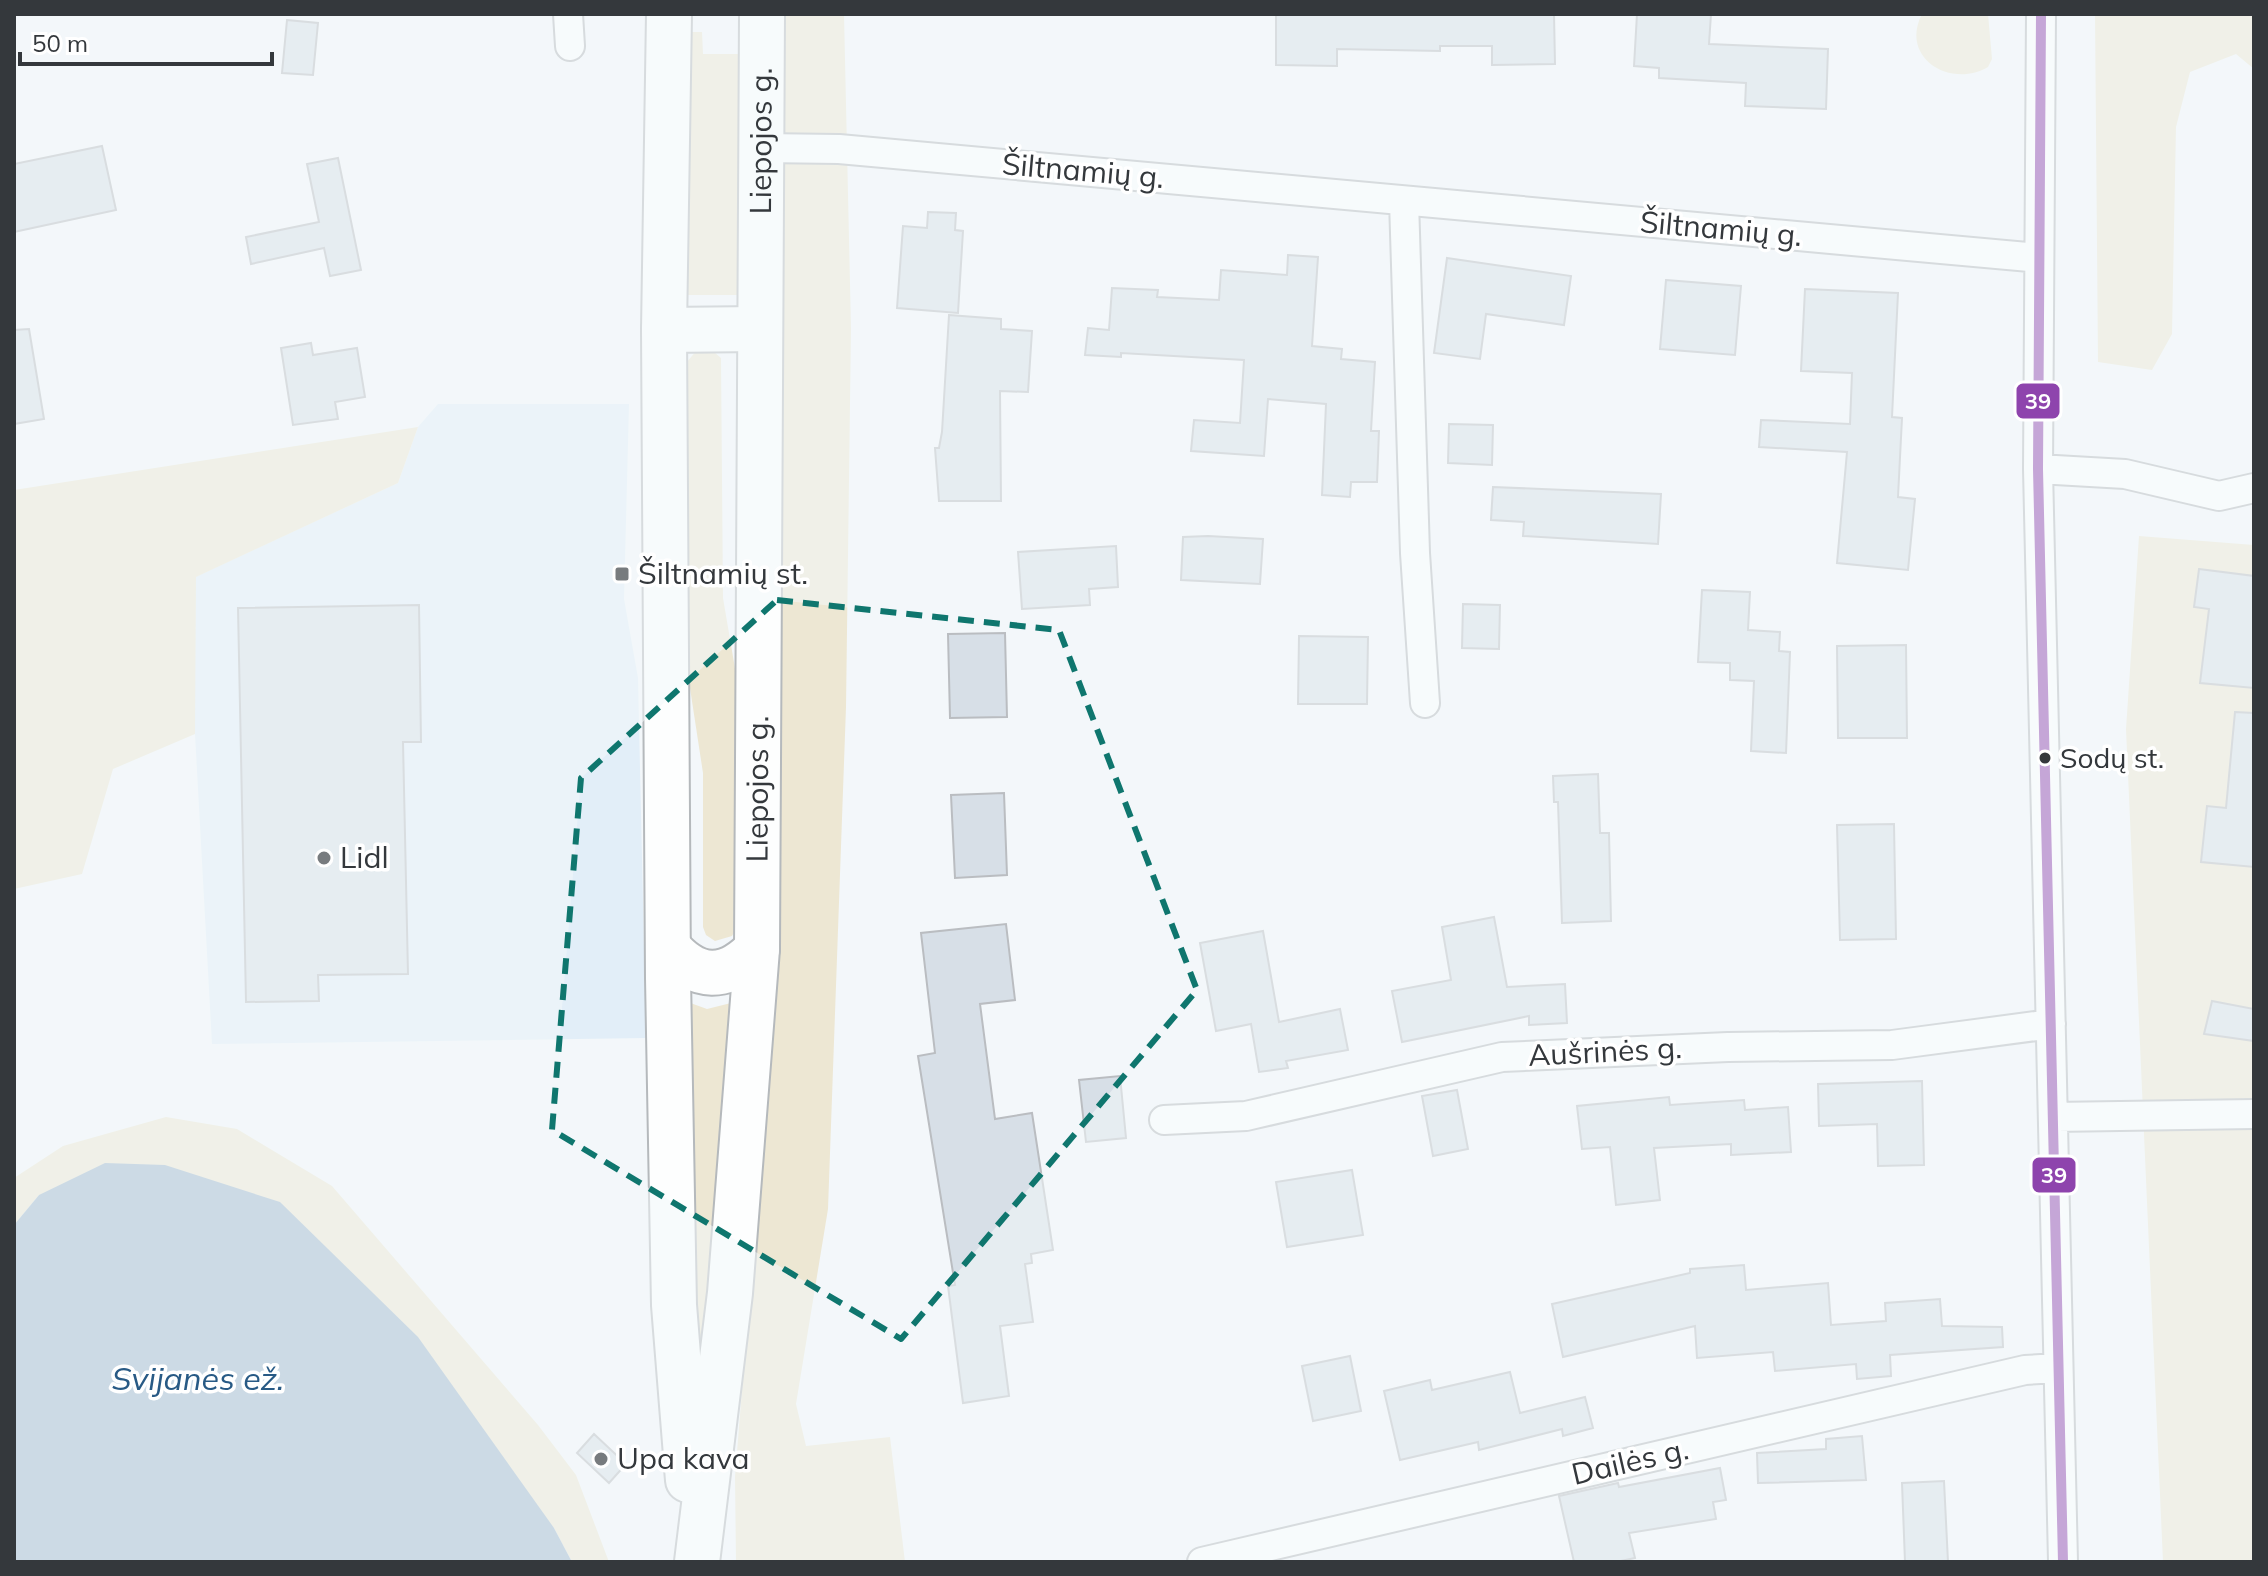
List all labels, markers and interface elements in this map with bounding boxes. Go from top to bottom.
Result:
scale bar [20,16,272,66]
text: 50 m [32,28,88,58]
street label: Liepojos g. [741,68,780,215]
street label: Šiltnamių g. [1000,144,1166,196]
street label: Šiltnamių g. [1638,202,1804,254]
line badge: 39 [2015,382,2061,420]
text: 39 [2025,387,2051,415]
place label: Šiltnamių st. [638,554,808,592]
marker: Šiltnamių st. [613,565,631,583]
street label: Liepojos g. [737,716,776,863]
place label: Sodų st. [2060,740,2164,775]
marker: Sodų st. [2037,750,2053,766]
place label: Lidl [340,838,389,876]
marker: Lidl [315,849,333,867]
street label: Aušrinės g. [1527,1028,1683,1074]
line badge: 39 [2031,1156,2077,1194]
text: 39 [2041,1161,2067,1189]
water label: Svijanės ež. [112,1358,284,1398]
street label: Dailės g. [1568,1429,1692,1493]
place label: Upa kava [617,1439,750,1477]
marker: Upa kava [592,1450,610,1468]

